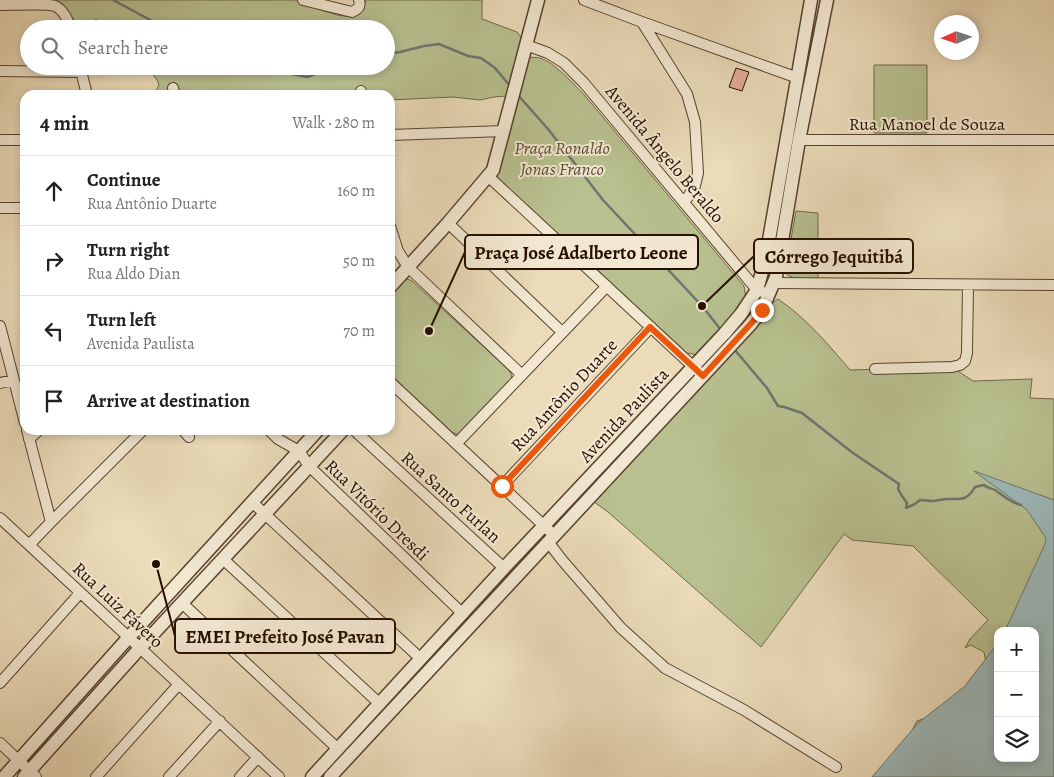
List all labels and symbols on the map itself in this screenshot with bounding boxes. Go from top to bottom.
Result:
north arrow [934,15,979,60]
street label: Avenida Ângelo Beraldo [599,79,730,228]
street label: Rua Manoel de Souza [849,112,1006,136]
park label: Praça Ronaldo Jonas Franco [514,136,610,181]
callout: Praça José Adalberto Leone [465,235,698,269]
callout: Córrego Jequitibá [754,239,913,273]
text: Praça José Adalberto Leone [474,240,688,266]
text: Córrego Jequitibá [765,244,904,270]
route end [751,299,774,322]
street label: Rua Antônio Duarte [505,333,623,457]
street label: Avenida Paulista [573,362,675,468]
street label: Rua Santo Furlan [396,446,506,548]
street label: Rua Vitório Dresdi [320,454,434,566]
route start [491,475,514,498]
street label: Rua Luiz Fávero [67,557,169,653]
callout: EMEI Prefeito José Pavan [175,619,395,653]
text: EMEI Prefeito José Pavan [185,624,385,650]

